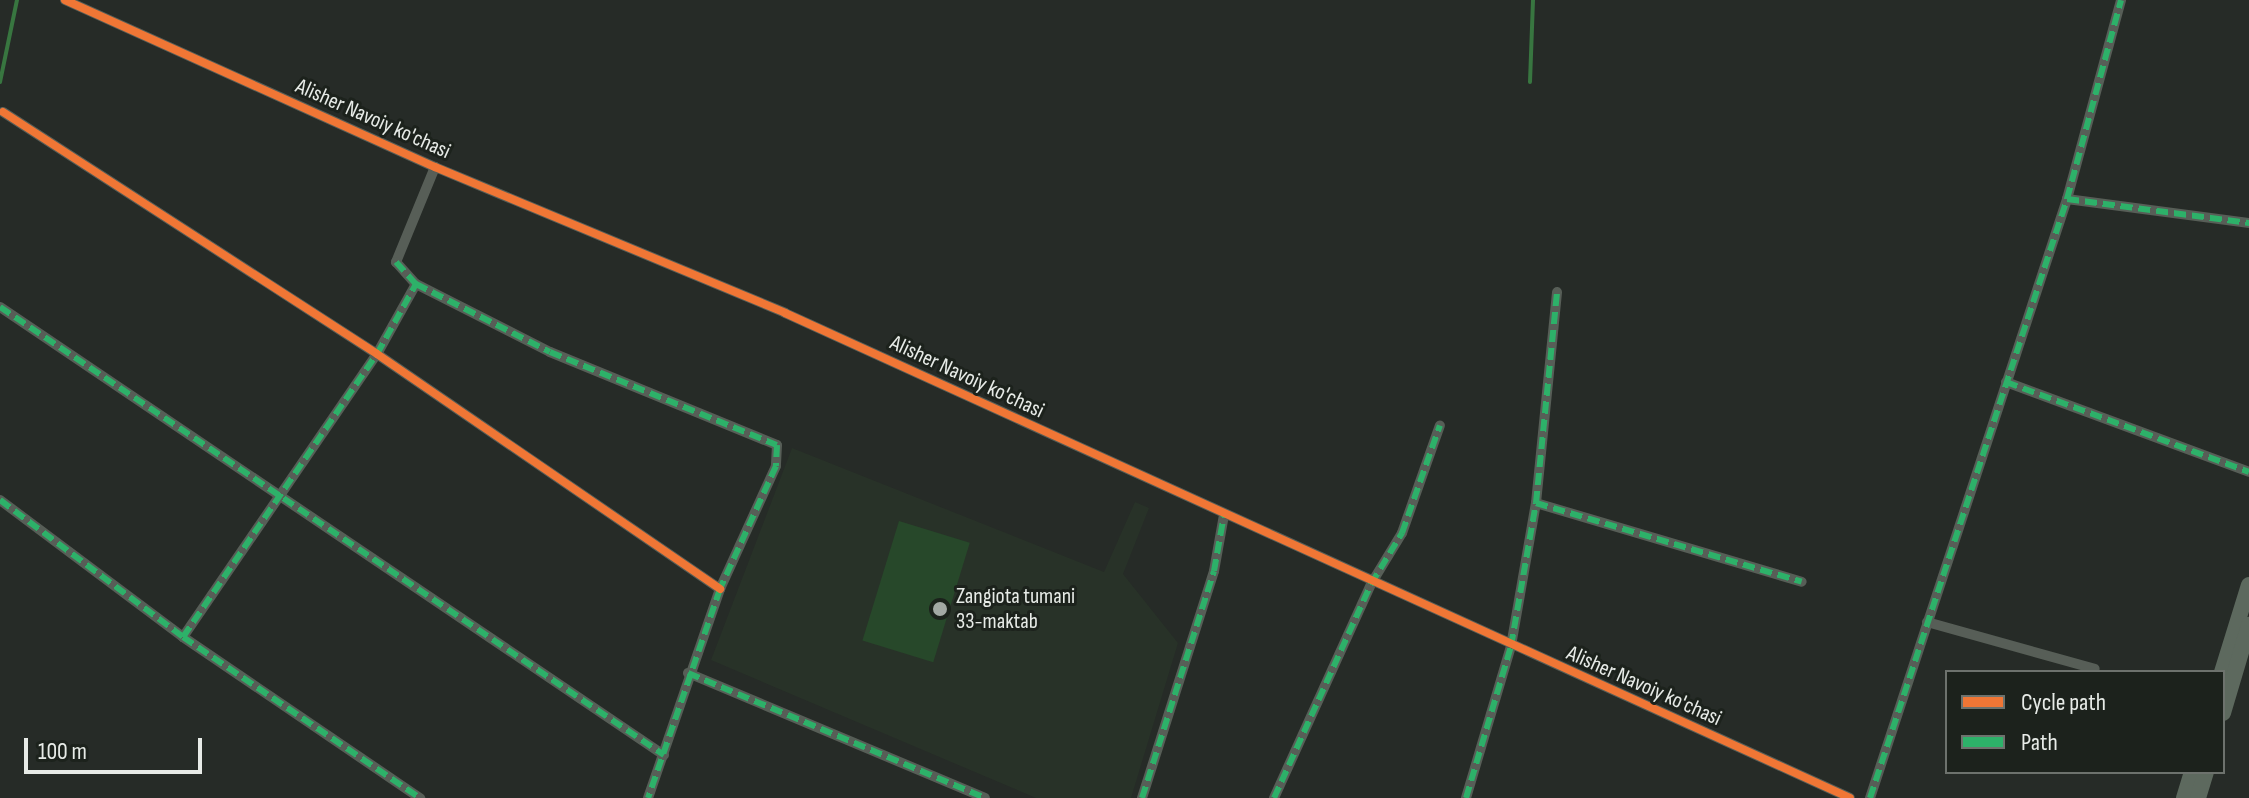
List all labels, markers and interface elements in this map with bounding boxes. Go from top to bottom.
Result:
street label: Alisher Navoiy ko'chasi [291,73,455,165]
street label: Alisher Navoiy ko'chasi [886,330,1048,424]
place label: Zangiota tumani 33-maktab [956,583,1075,634]
marker: Zangiota tumani 33-maktab [931,600,949,618]
street label: Alisher Navoiy ko'chasi [1562,640,1726,732]
legend [1945,670,2225,774]
text: Cycle path [2021,688,2106,717]
scale bar [28,722,206,772]
text: Path [2021,728,2058,757]
text: 100 m [38,737,87,766]

